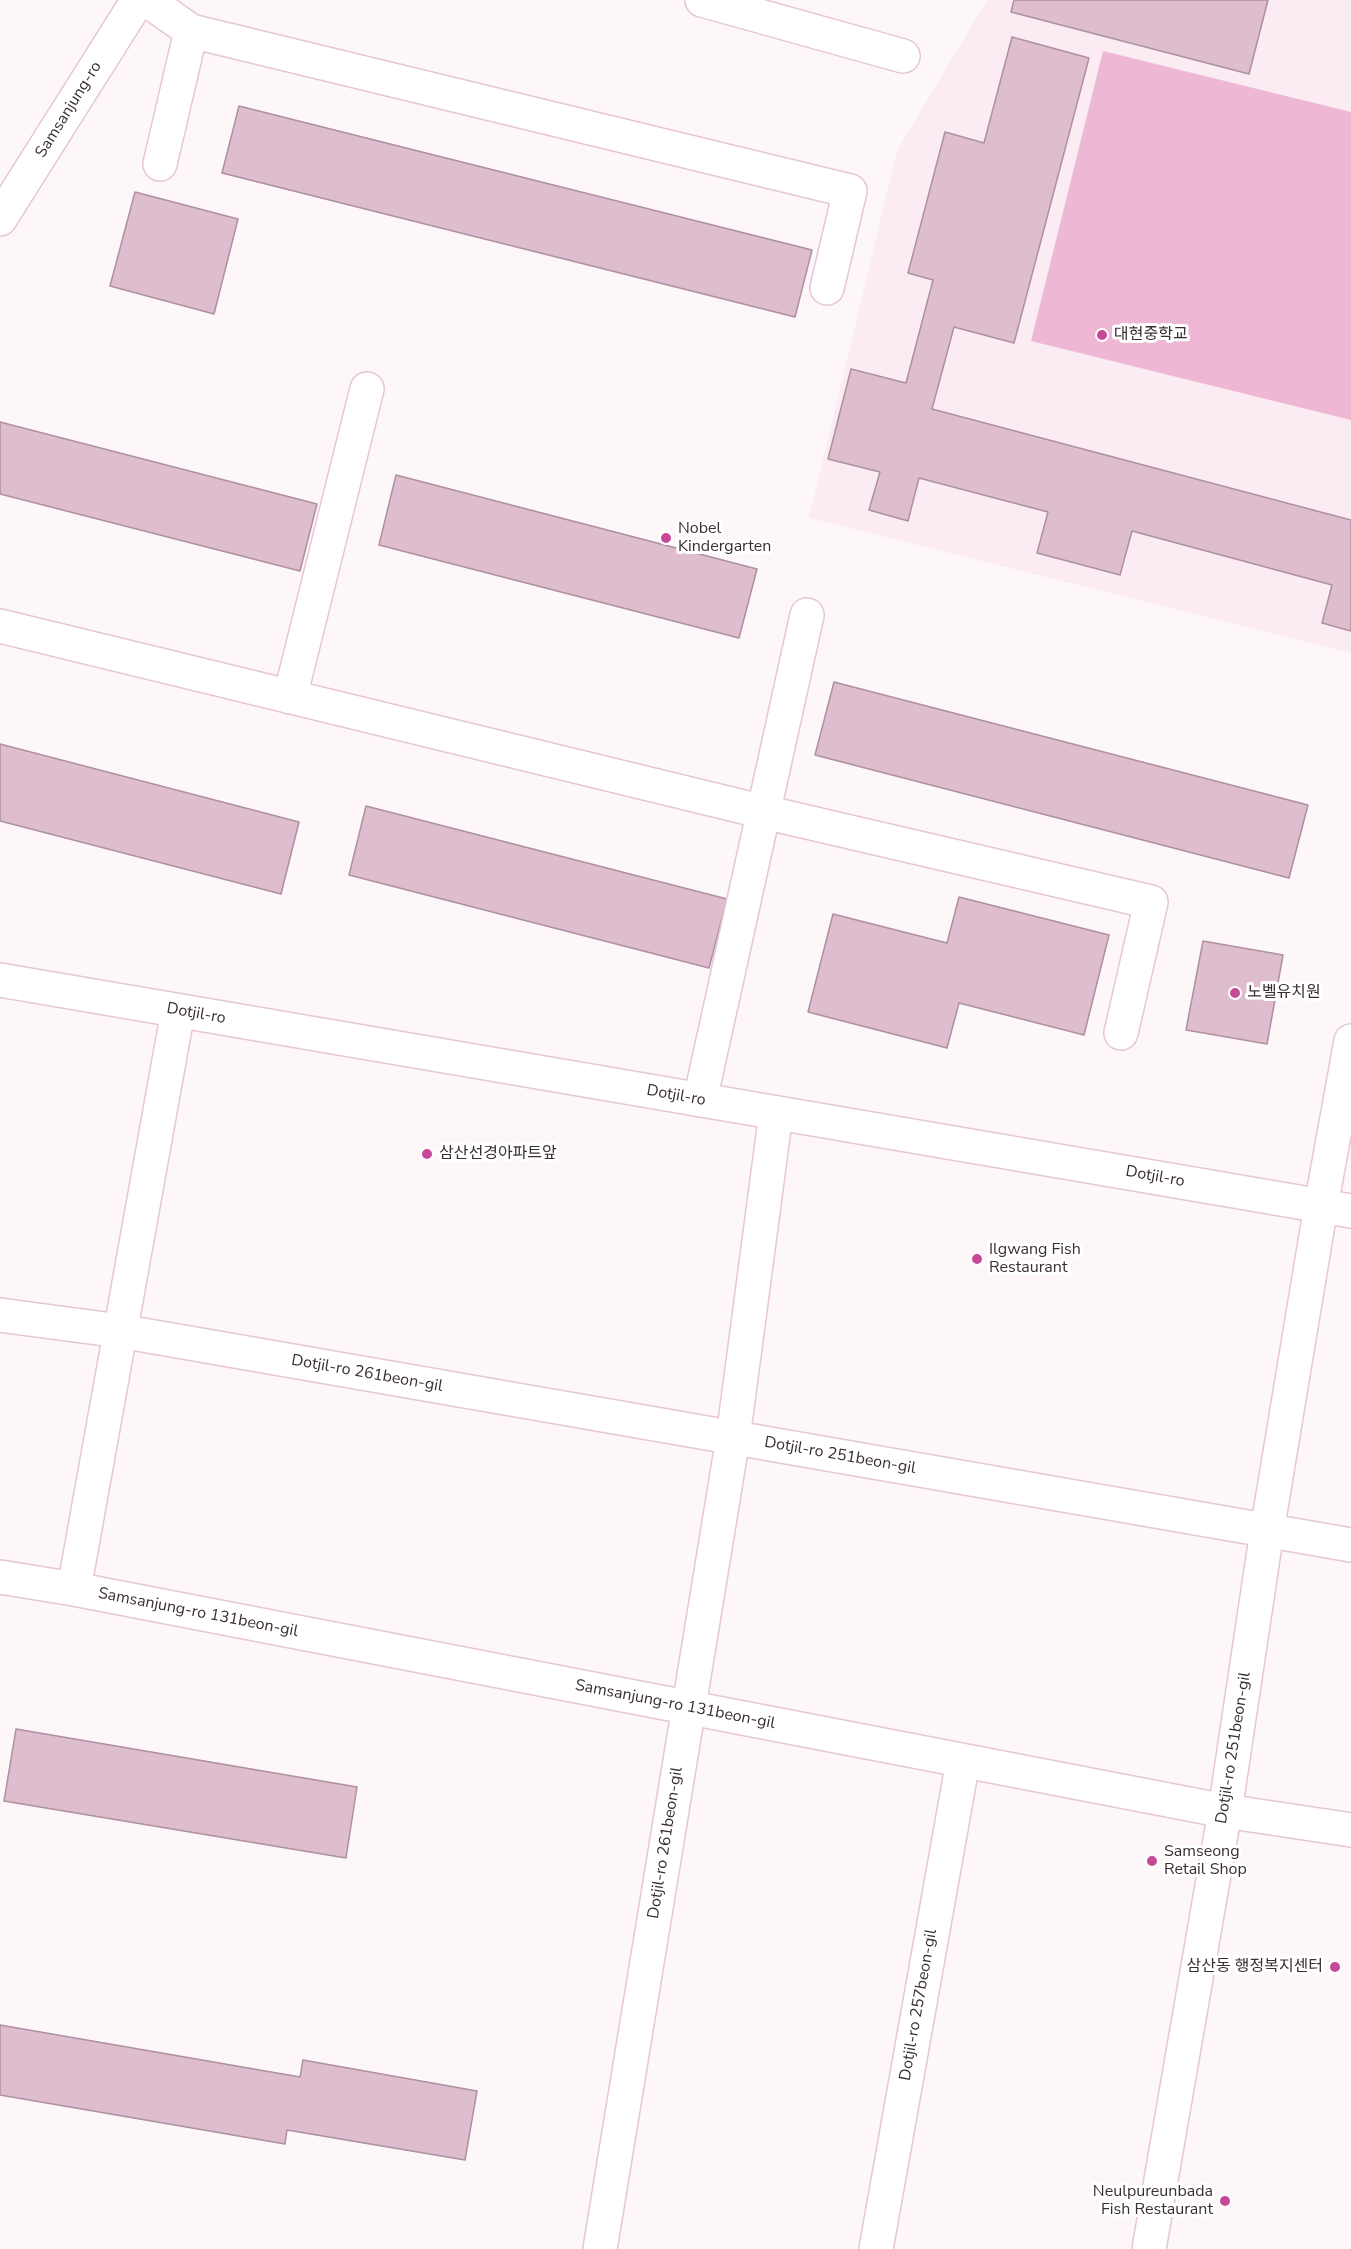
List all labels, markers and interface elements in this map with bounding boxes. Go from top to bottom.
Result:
street label: Samsanjung-ro [32,58,106,162]
place label: 대현중학교 [1114,325,1188,345]
marker: 대현중학교 [1095,328,1109,342]
place label: Nobel Kindergarten [678,519,771,557]
marker: Nobel Kindergarten [659,531,673,545]
place label: 노벨유치원 [1247,983,1321,1003]
marker: 노벨유치원 [1228,986,1242,1000]
street label: Dotjil-ro [165,999,227,1029]
street label: Dotjil-ro [645,1081,707,1111]
place label: 삼산선경아파트앞 [439,1144,557,1164]
marker: 삼산선경아파트앞 [420,1147,434,1161]
street label: Dotjil-ro [1124,1162,1186,1192]
place label: Ilgwang Fish Restaurant [989,1240,1081,1278]
marker: Ilgwang Fish Restaurant [970,1252,984,1266]
street label: Dotjil-ro 261beon-gil [290,1351,444,1397]
street label: Dotjil-ro 251beon-gil [763,1433,917,1479]
street label: Samsanjung-ro 131beon-gil [96,1584,300,1642]
street label: Dotjil-ro 251beon-gil [1213,1671,1255,1825]
street label: Samsanjung-ro 131beon-gil [573,1676,777,1734]
street label: Dotjil-ro 261beon-gil [645,1766,687,1920]
place label: Samseong Retail Shop [1164,1842,1247,1880]
marker: Samseong Retail Shop [1145,1854,1159,1868]
street label: Dotjil-ro 257beon-gil [896,1928,942,2082]
place label: 삼산동 행정복지센터 [1186,1957,1323,1977]
marker: 삼산동 행정복지센터 [1328,1960,1342,1974]
place label: Neulpureunbada Fish Restaurant [1093,2182,1213,2220]
marker: Neulpureunbada Fish Restaurant [1218,2194,1232,2208]

